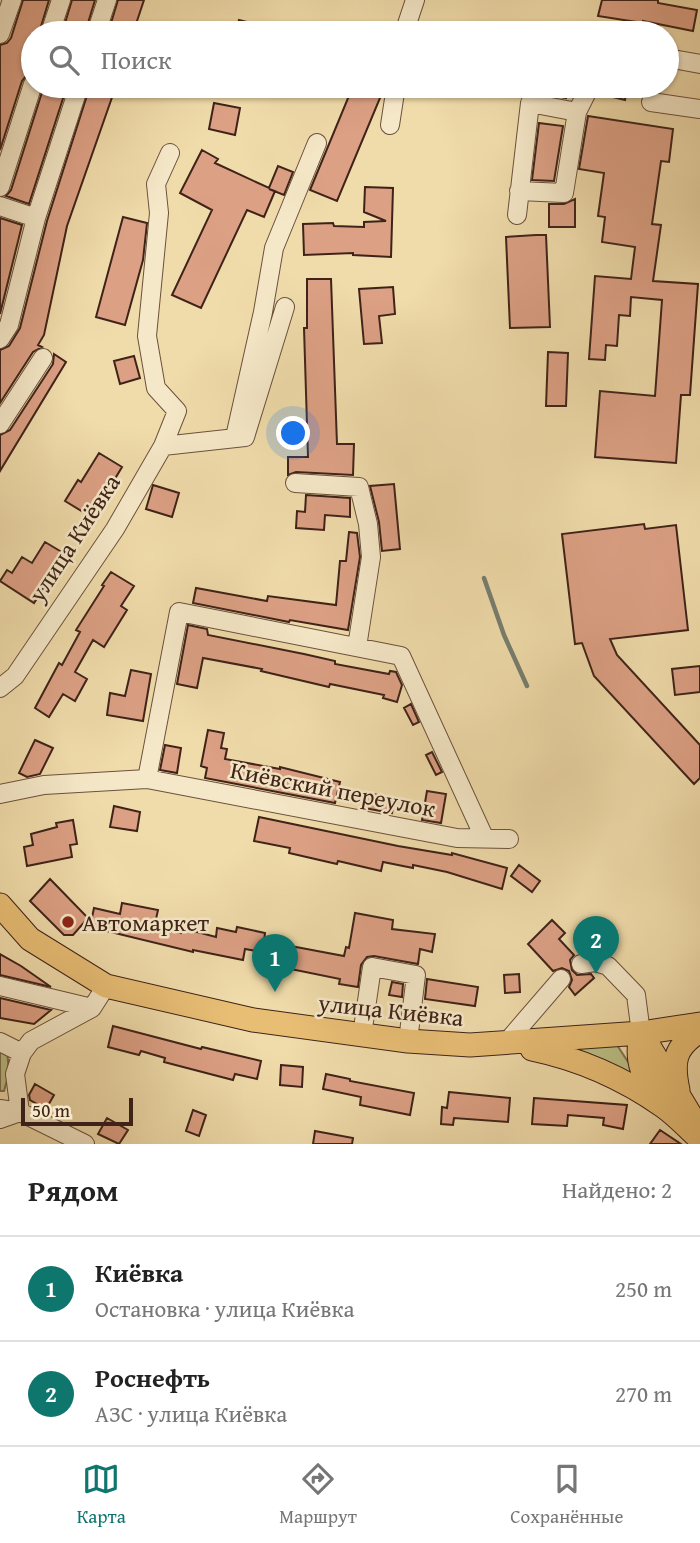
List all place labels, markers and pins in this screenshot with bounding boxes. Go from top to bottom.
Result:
place label: Автомаркет [82,905,209,940]
marker: Автомаркет [60,914,76,930]
pin: 2 [573,916,619,974]
pin: 1 [252,934,298,992]

